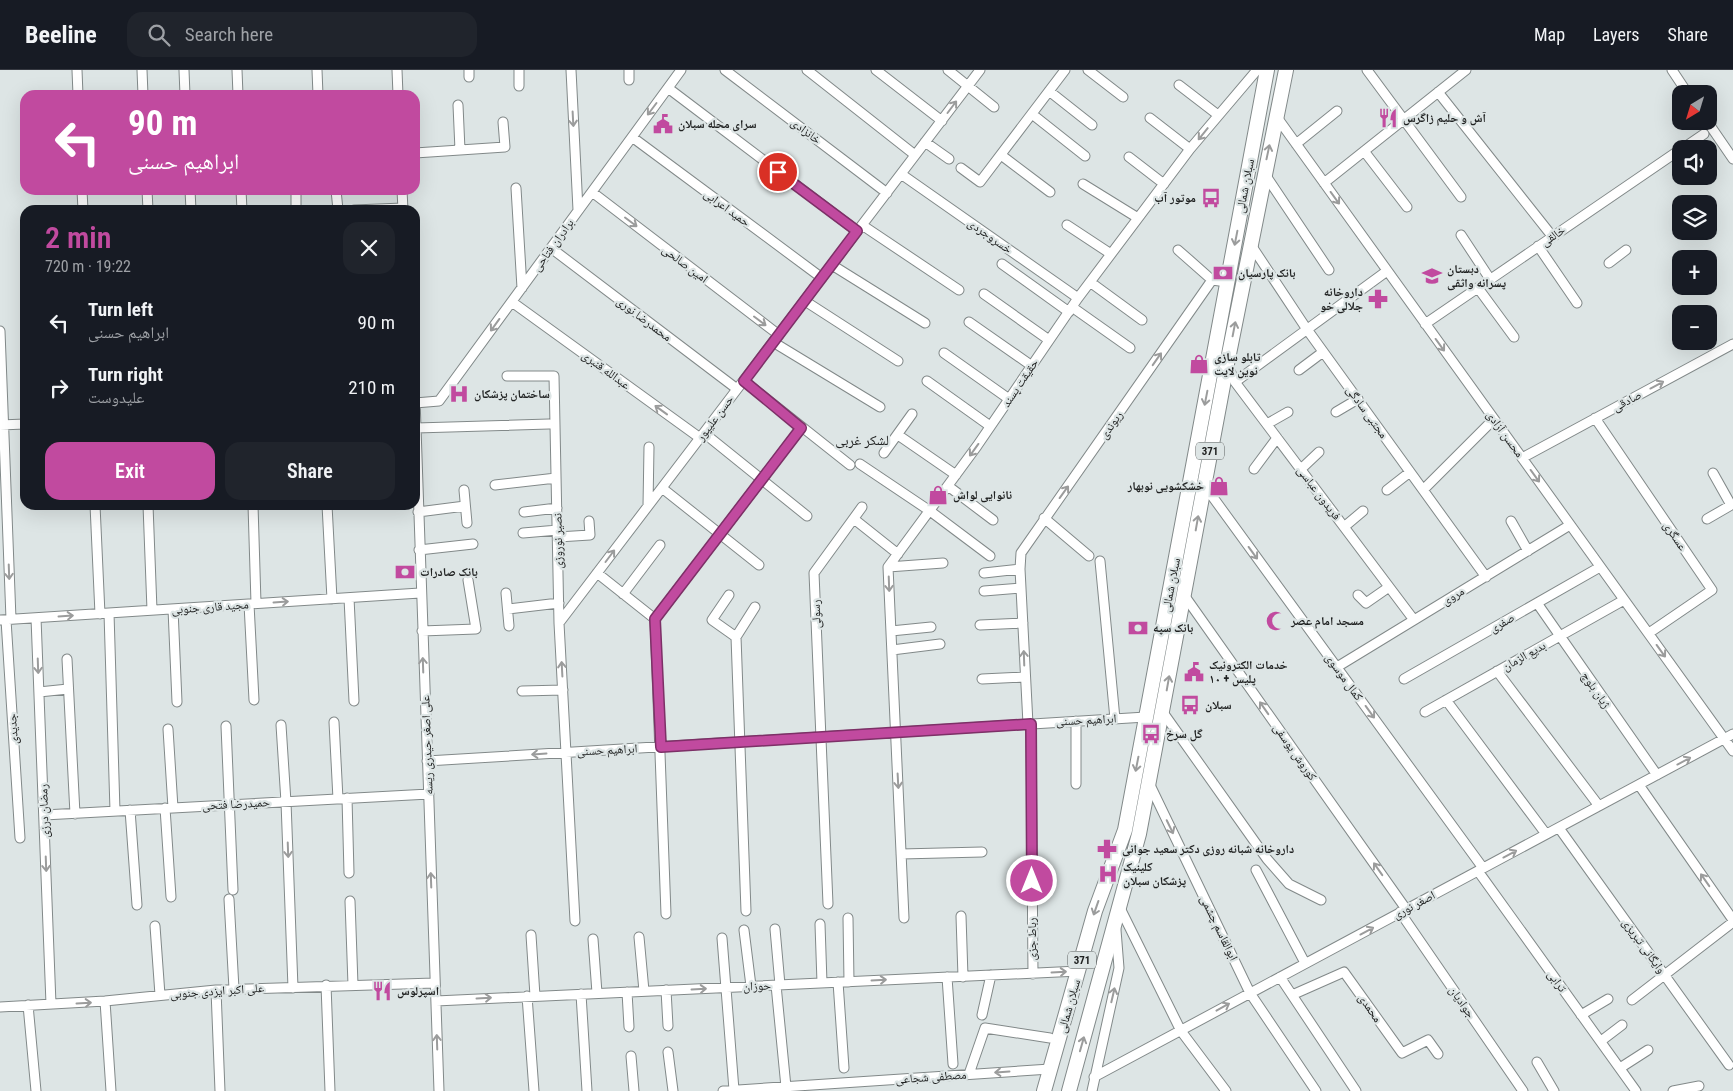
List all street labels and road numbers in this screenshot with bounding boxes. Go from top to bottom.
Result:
street label: خانزادی [788,115,824,147]
street label: سبلان شمالی [1233,157,1258,214]
street label: حمید اعرابی [701,187,753,230]
street label: برادران فتاحی [529,216,577,274]
street label: خسروجردی [965,216,1015,257]
street label: خالقی [1538,223,1568,249]
street label: امین صالحی [659,242,711,286]
street label: محمدرضا نوری [614,294,674,344]
street label: عبدالله قنبری [579,348,633,392]
street label: حقیقت پسند [999,356,1042,410]
street label: مجتبی سادگی [1343,383,1391,441]
street label: صادقی [1610,388,1644,414]
street label: حسن علیپور [693,392,737,444]
street label: ریوندی [1096,408,1126,442]
street label: محسن آزادی [1483,408,1527,460]
road number: 371 [1196,442,1224,460]
street label: فریدون عباسی [1294,463,1344,523]
street label: نصیر نوروزی [551,513,566,569]
street label: عسگری [1660,519,1690,553]
street label: سبلان شمالی [1159,556,1184,613]
street label: مروی [1439,584,1467,608]
street label: مجید قاری جنوبی [171,597,249,617]
street label: رسولی [808,599,824,629]
street label: صفری [1487,610,1517,636]
street label: بدیع الزمان [1500,638,1548,674]
street label: کمال موسوی [1322,651,1366,703]
street label: ژیان بلوچ [1578,669,1614,711]
street label: علی اصغر حیدری ریسه [418,695,436,795]
street label: ابراهیم حسنی [1055,711,1117,730]
street label: جدیدی [5,713,21,745]
street label: کوروش یوسفی [1270,721,1320,783]
street label: ابراهیم حسنی [576,741,638,760]
street label: رمضان درزی [36,783,52,838]
street label: حمیدرضا فتحی [202,795,271,813]
street label: اصغر نوری [1390,888,1438,922]
street label: ابوالقاسم چشمی [1196,893,1241,963]
street label: وایگانی تبریزی [1619,916,1669,976]
street label: رباط جزی [1025,917,1039,960]
road number: 371 [1068,952,1096,968]
street label: ترابی [1544,967,1570,995]
street label: سبلان شمالی [1055,977,1084,1035]
street label: حوزان [743,978,772,994]
street label: علی اکبر ایزدی جنوبی [170,981,265,1002]
street label: جوادیان [1446,984,1478,1021]
street label: محمدی [1355,991,1385,1025]
street label: مصطفی شجاعی [895,1068,967,1087]

